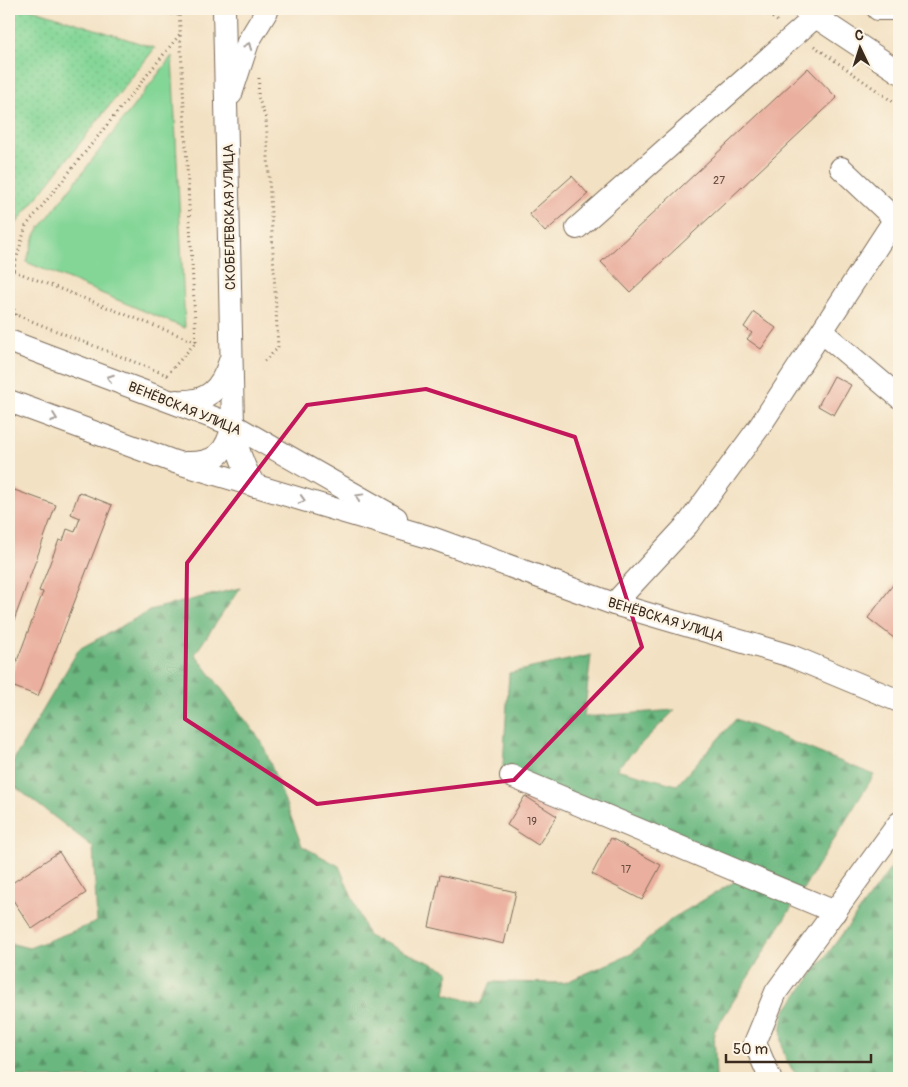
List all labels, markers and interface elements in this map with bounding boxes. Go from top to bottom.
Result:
north arrow [836,22,886,72]
text: С [854,27,864,44]
one-way arrow [241,42,252,51]
street label: СКОБЕЛЕВСКАЯ УЛИЦА [220,144,239,290]
house number: 27 [713,174,725,187]
one-way arrow [107,374,115,384]
street label: ВЕНЁВСКАЯ УЛИЦА [126,378,244,439]
one-way arrow [50,412,58,422]
one-way arrow [356,493,365,503]
one-way arrow [297,494,306,504]
street label: ВЕНЁВСКАЯ УЛИЦА [606,594,726,645]
house number: 19 [527,815,537,828]
house number: 17 [621,863,631,876]
scale bar [726,1032,870,1064]
text: 50 m [733,1040,768,1059]

